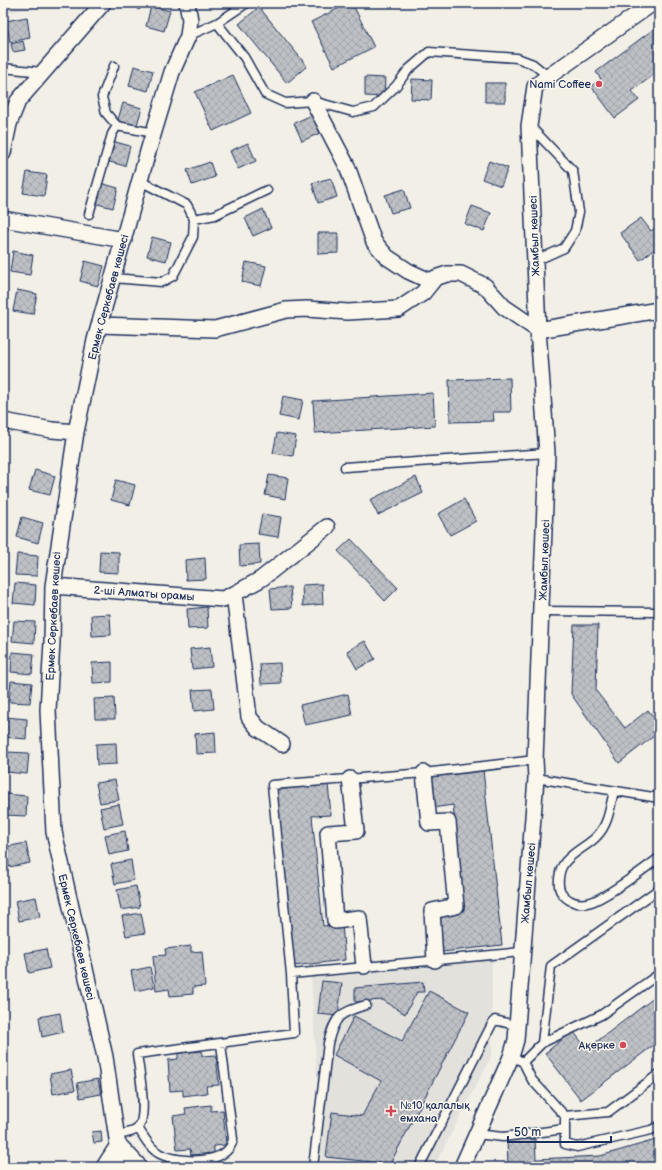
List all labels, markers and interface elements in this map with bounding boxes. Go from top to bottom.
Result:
place label: Nami Coffee [529,78,591,91]
marker: Nami Coffee [594,79,604,89]
street label: Жамбыл көшесі [527,195,542,277]
street label: Ермек Серкебаев көшесі [85,233,131,361]
street label: Жамбыл көшесі [537,519,552,601]
street label: Ермек Серкебаев көшесі [44,551,63,681]
street label: 2-ші Алматы орамы [93,583,195,604]
street label: Жамбыл көшесі [518,842,539,924]
street label: Ермек Серкебаев көшесі [56,873,97,1002]
place label: Ақерке [578,1039,615,1052]
marker: Ақерке [618,1040,628,1050]
place label: №10 қалалық емхана [400,1099,470,1125]
marker: №10 қалалық емхана [385,1105,397,1117]
scale bar [508,1118,611,1144]
text: 50 m [514,1125,541,1140]

